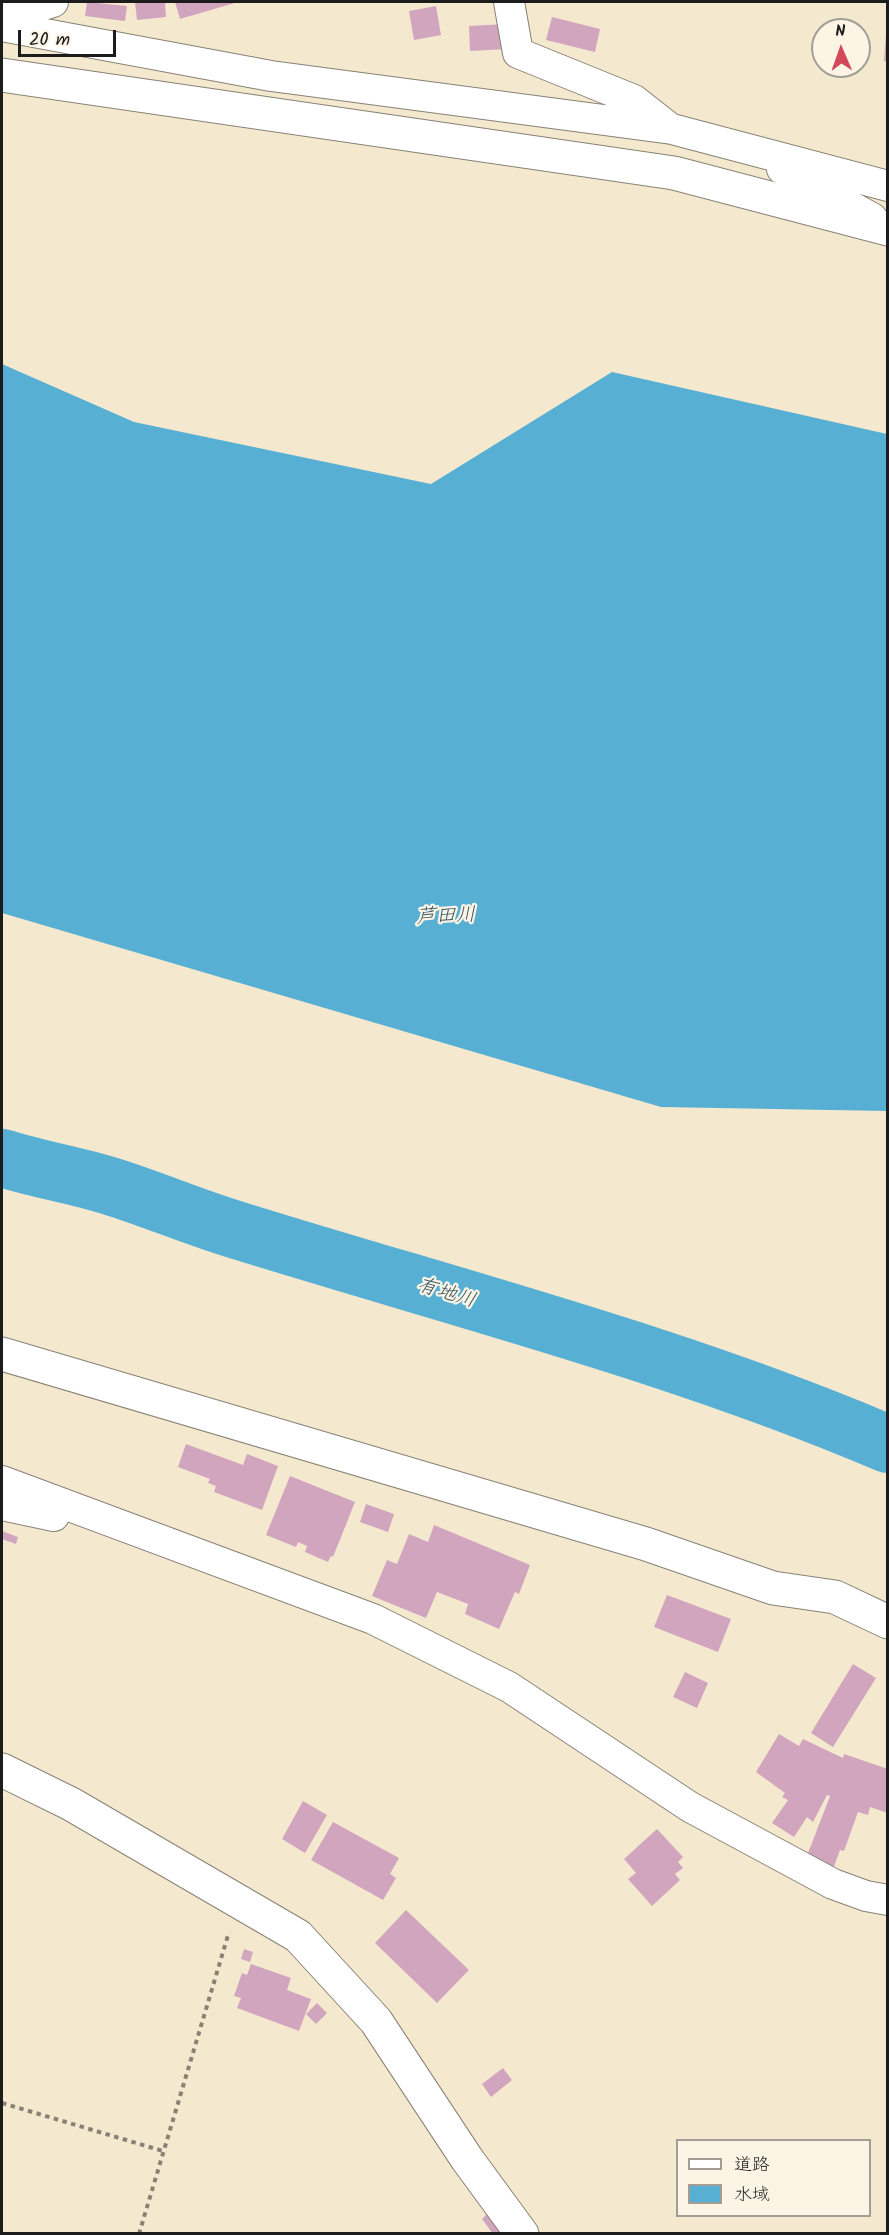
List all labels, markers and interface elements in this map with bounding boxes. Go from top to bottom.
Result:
scale bar [21,18,118,56]
north arrow [811,18,871,78]
text: N [835,19,846,44]
text: 20 m [29,26,70,55]
water label: 芦田川 [416,905,476,931]
water label: 有地川 [414,1275,478,1315]
legend [676,2139,871,2217]
text: 道路 [734,2151,770,2180]
text: 水域 [734,2181,770,2210]

